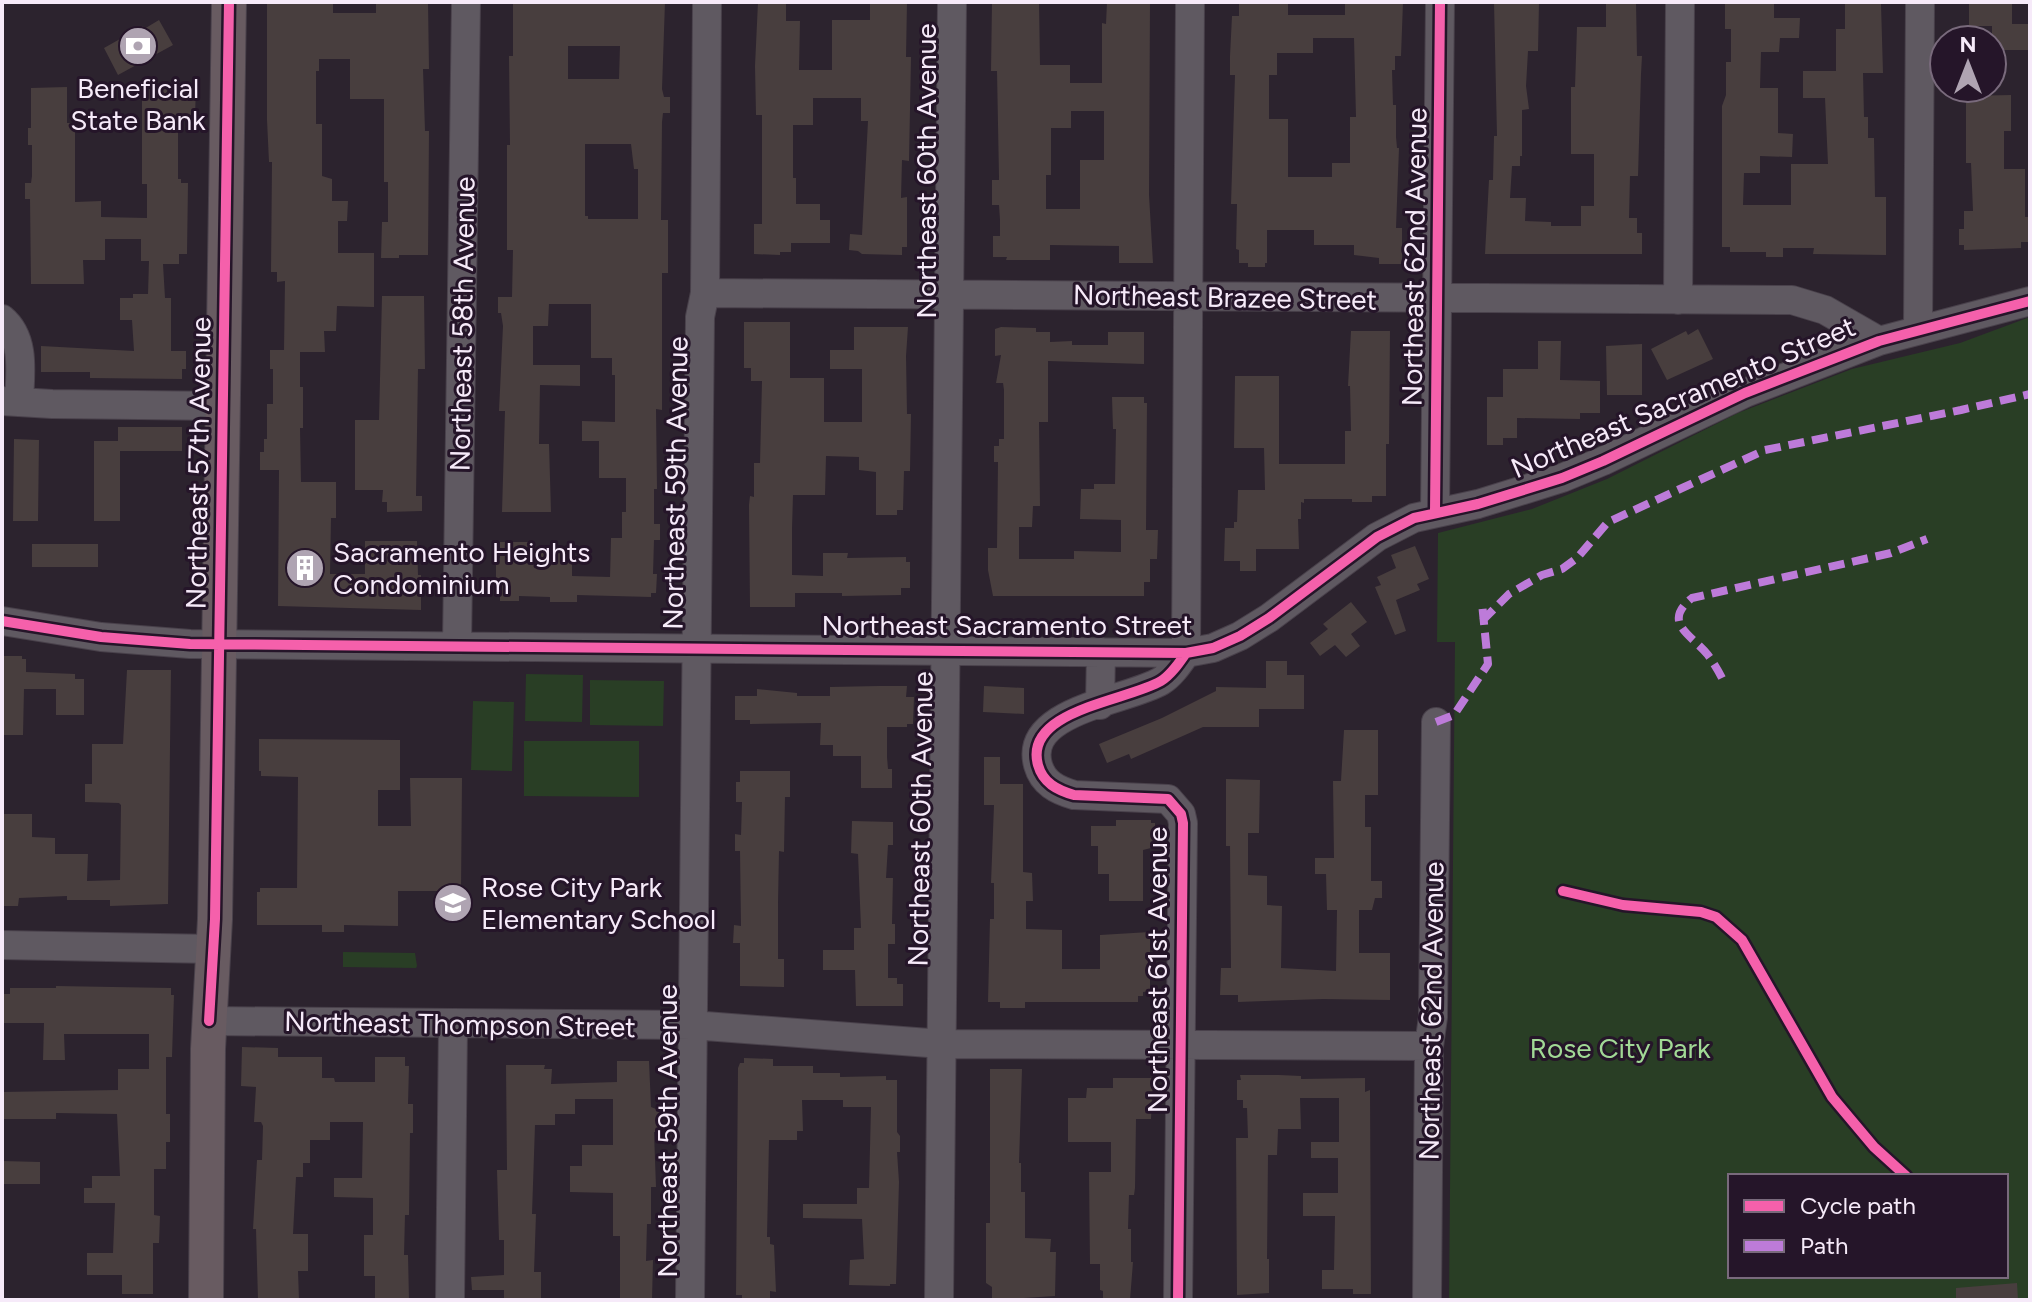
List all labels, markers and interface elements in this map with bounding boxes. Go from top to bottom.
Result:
street label: Northeast 60th Avenue [909,23,943,319]
north arrow [1928,24,2008,104]
bank icon: Beneficial State Bank [117,25,159,67]
text: N [1959,31,1977,58]
place label: Beneficial State Bank [70,71,206,137]
street label: Northeast 62nd Avenue [1394,107,1434,407]
street label: Northeast 58th Avenue [442,176,482,472]
street label: Northeast Brazee Street [1073,277,1377,317]
street label: Northeast Sacramento Street [1506,309,1860,485]
street label: Northeast 57th Avenue [178,316,218,610]
street label: Northeast 59th Avenue [655,336,695,630]
place label: Sacramento Heights Condominium [333,535,590,601]
building icon: Sacramento Heights Condominium [284,547,326,589]
street label: Northeast Sacramento Street [822,608,1192,642]
street label: Northeast 60th Avenue [900,671,940,967]
street label: Northeast 61st Avenue [1140,827,1174,1113]
street label: Northeast 62nd Avenue [1411,861,1451,1161]
place label: Rose City Park Elementary School [481,870,716,936]
school or university icon: Rose City Park Elementary School [432,882,474,924]
street label: Northeast 59th Avenue [650,984,684,1278]
street label: Northeast Thompson Street [284,1004,636,1044]
park label: Rose City Park [1529,1031,1711,1065]
legend [1728,1174,2008,1278]
text: Cycle path [1800,1191,1916,1220]
text: Path [1800,1231,1848,1260]

